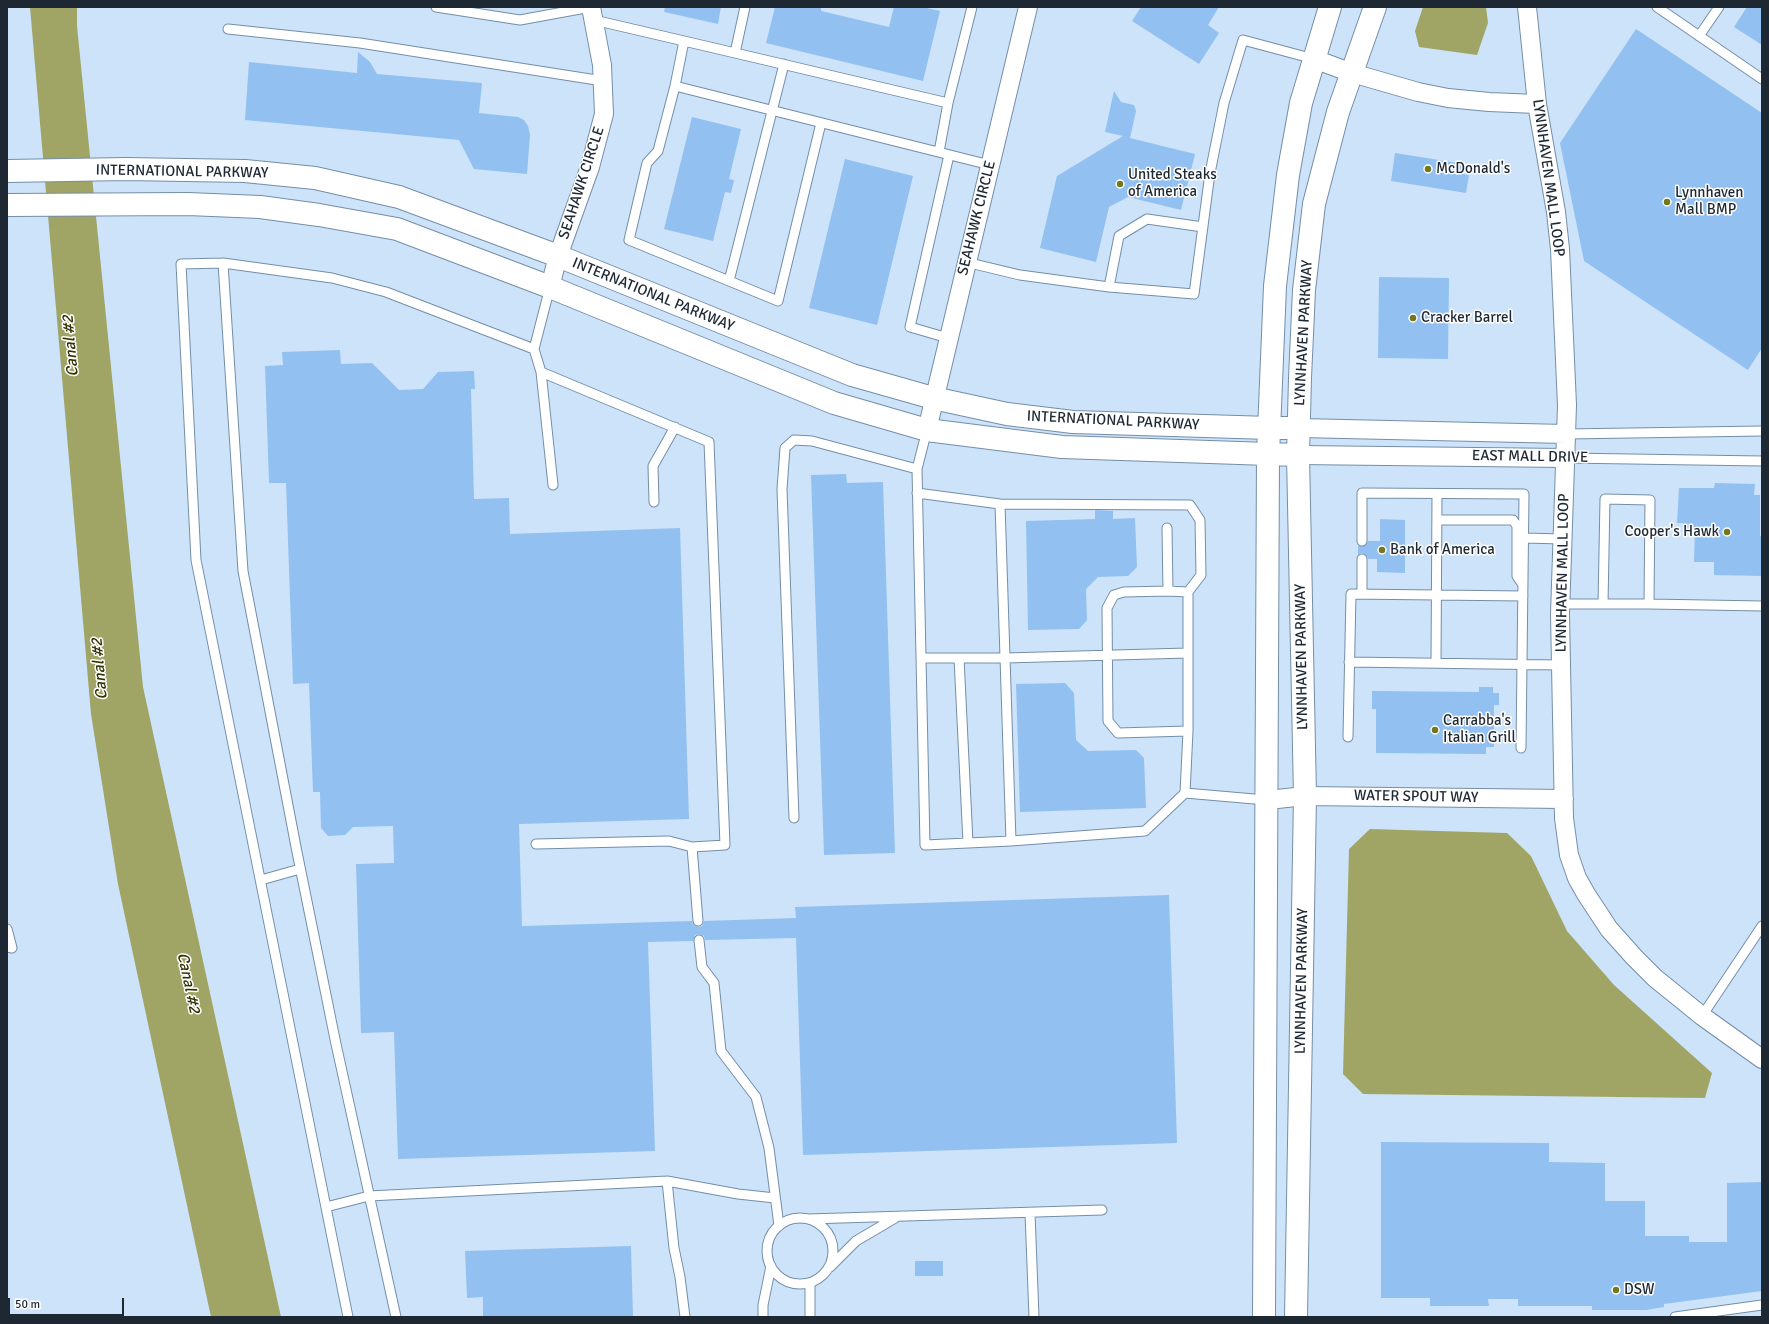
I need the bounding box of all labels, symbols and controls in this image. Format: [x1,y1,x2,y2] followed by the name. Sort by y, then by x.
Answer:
[1528,98,1568,258] street label: LYNNHAVEN MALL LOOP
[555,124,609,242] street label: SEAHAWK CIRCLE
[954,159,1000,277] street label: SEAHAWK CIRCLE
[1436,160,1510,178] place label: McDonald's
[95,161,269,183] street label: INTERNATIONAL PARKWAY
[1423,164,1433,174] marker: McDonald's
[1128,166,1217,201] place label: United Steaks of America
[1115,179,1125,189] marker: United Steaks of America
[1675,184,1743,219] place label: Lynnhaven Mall BMP
[1662,197,1672,207] marker: Lynnhaven Mall BMP
[569,254,737,336] street label: INTERNATIONAL PARKWAY
[1291,259,1317,407] street label: LYNNHAVEN PARKWAY
[1421,309,1513,327] place label: Cracker Barrel
[1408,313,1418,323] marker: Cracker Barrel
[59,314,83,378] water label: Canal #2
[1026,407,1200,435] street label: INTERNATIONAL PARKWAY
[1472,447,1588,467] street label: EAST MALL DRIVE
[1553,493,1573,653] street label: LYNNHAVEN MALL LOOP
[1625,523,1719,541] place label: Cooper's Hawk
[1722,527,1732,537] marker: Cooper's Hawk
[1390,541,1495,559] place label: Bank of America
[1377,545,1387,555] marker: Bank of America
[1292,584,1312,730] street label: LYNNHAVEN PARKWAY
[88,637,112,701] water label: Canal #2
[1443,712,1516,747] place label: Carrabba's Italian Grill
[1430,725,1440,735] marker: Carrabba's Italian Grill
[1354,787,1478,807] street label: WATER SPOUT WAY
[1292,908,1312,1054] street label: LYNNHAVEN PARKWAY
[172,951,204,1015] water label: Canal #2
[1624,1281,1654,1299] place label: DSW
[1611,1285,1621,1295] marker: DSW
[10,1290,126,1316] scale bar
[15,1297,40,1312] text: 50 m

